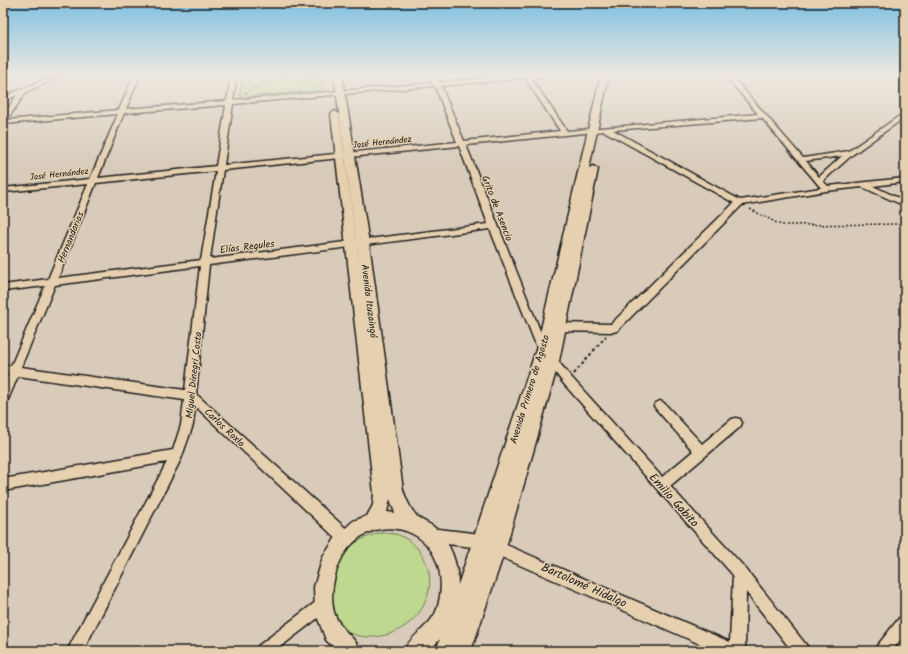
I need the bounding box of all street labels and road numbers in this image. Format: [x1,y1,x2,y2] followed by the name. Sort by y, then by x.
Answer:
[352,132,412,153] street label: José Hernández
[29,164,89,185] street label: José Hernández
[477,173,517,244] street label: Grito de Asencio
[53,209,89,265] street label: Hernandarias
[219,236,276,258] street label: Elías Regules
[357,263,382,339] street label: Avenida Ituzaingó
[181,331,207,419] street label: Miguel Dinegri Costa
[506,332,554,446] street label: Avenida Primero de Agosto
[200,405,249,451] street label: Carlos Roxlo
[644,469,703,532] street label: Emilio Gabito
[538,558,630,613] street label: Bartolomé Hidalgo

